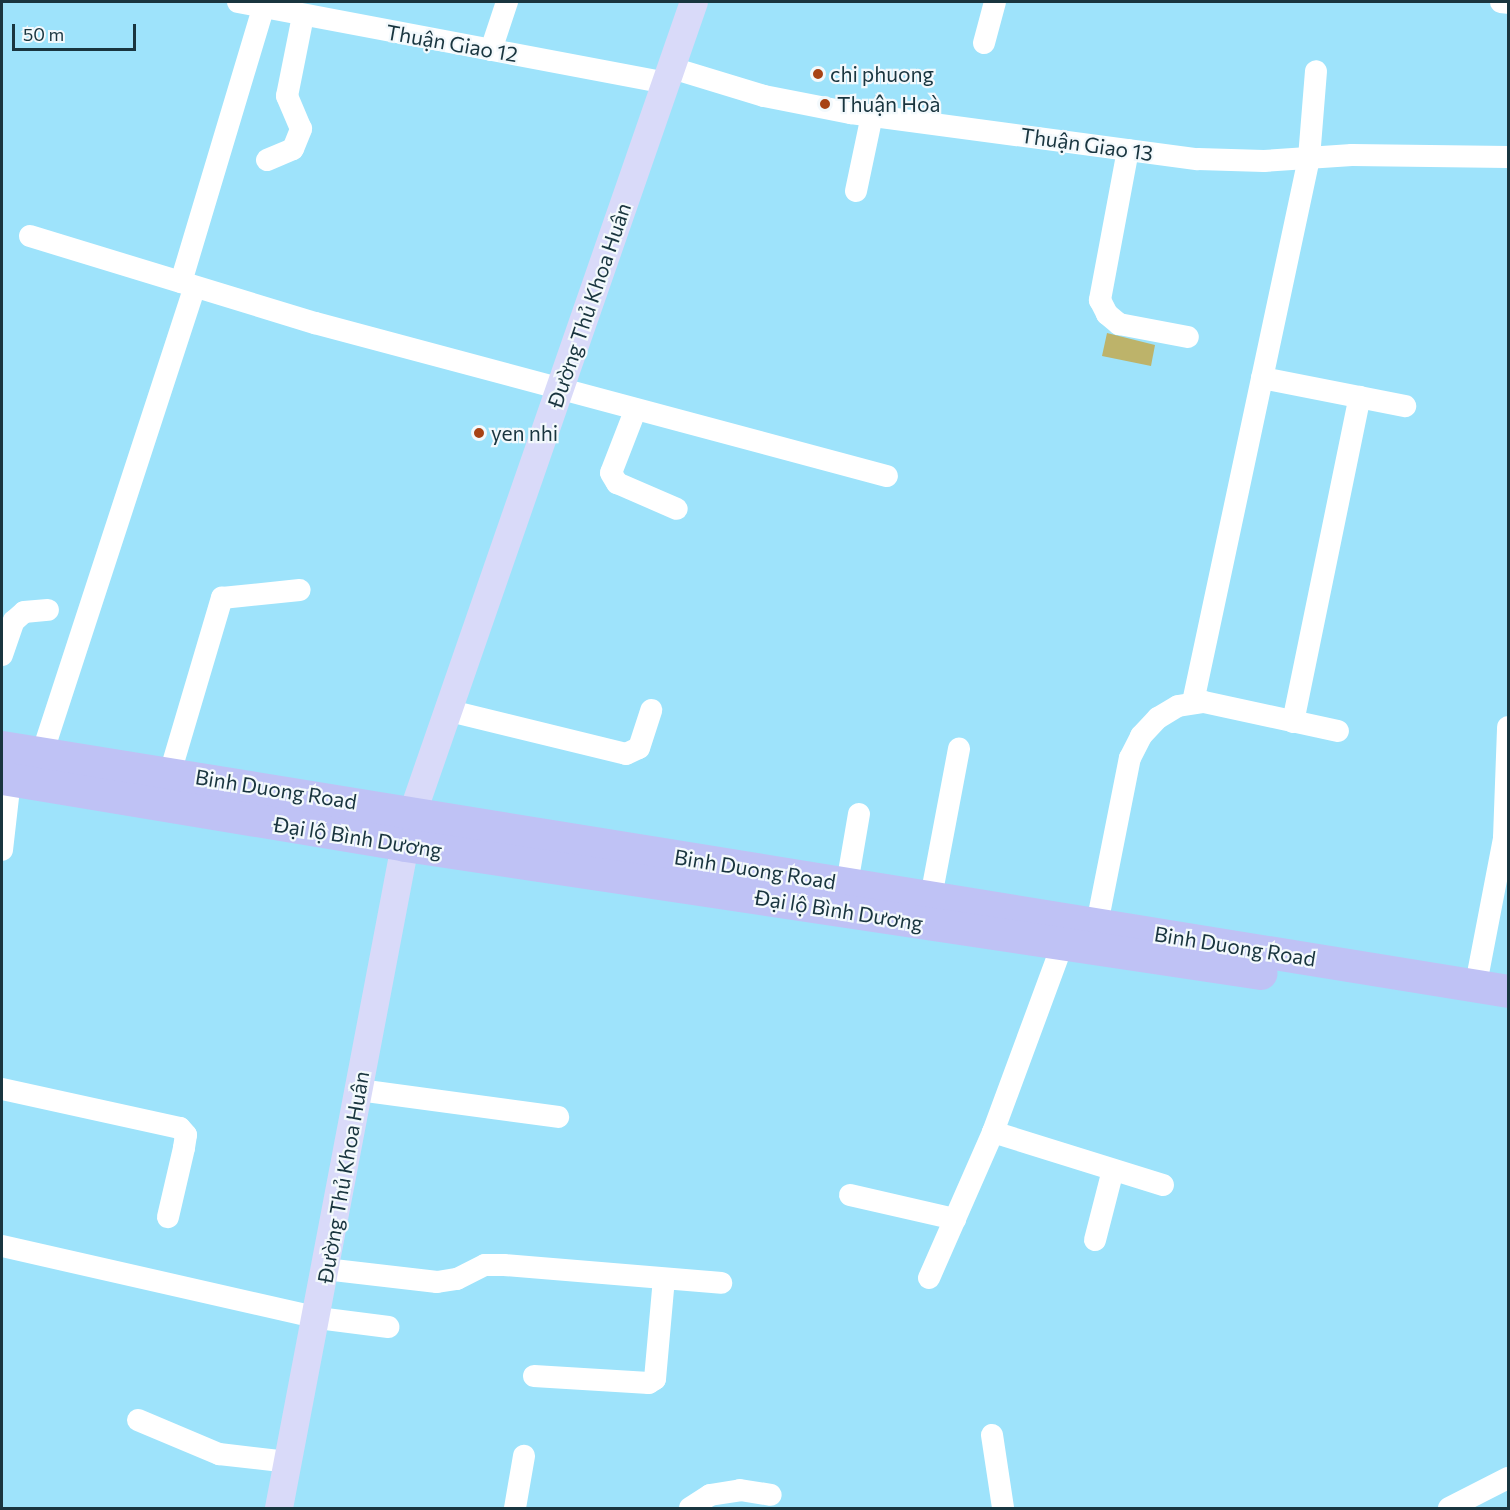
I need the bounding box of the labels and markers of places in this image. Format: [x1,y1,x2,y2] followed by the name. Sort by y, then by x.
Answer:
[830,61,934,87] place label: chi phuong
[811,67,825,81] marker: chi phuong
[837,91,940,117] place label: Thuận Hoà
[818,97,832,111] marker: Thuận Hoà
[491,420,558,446] place label: yen nhi
[472,426,486,440] marker: yen nhi

